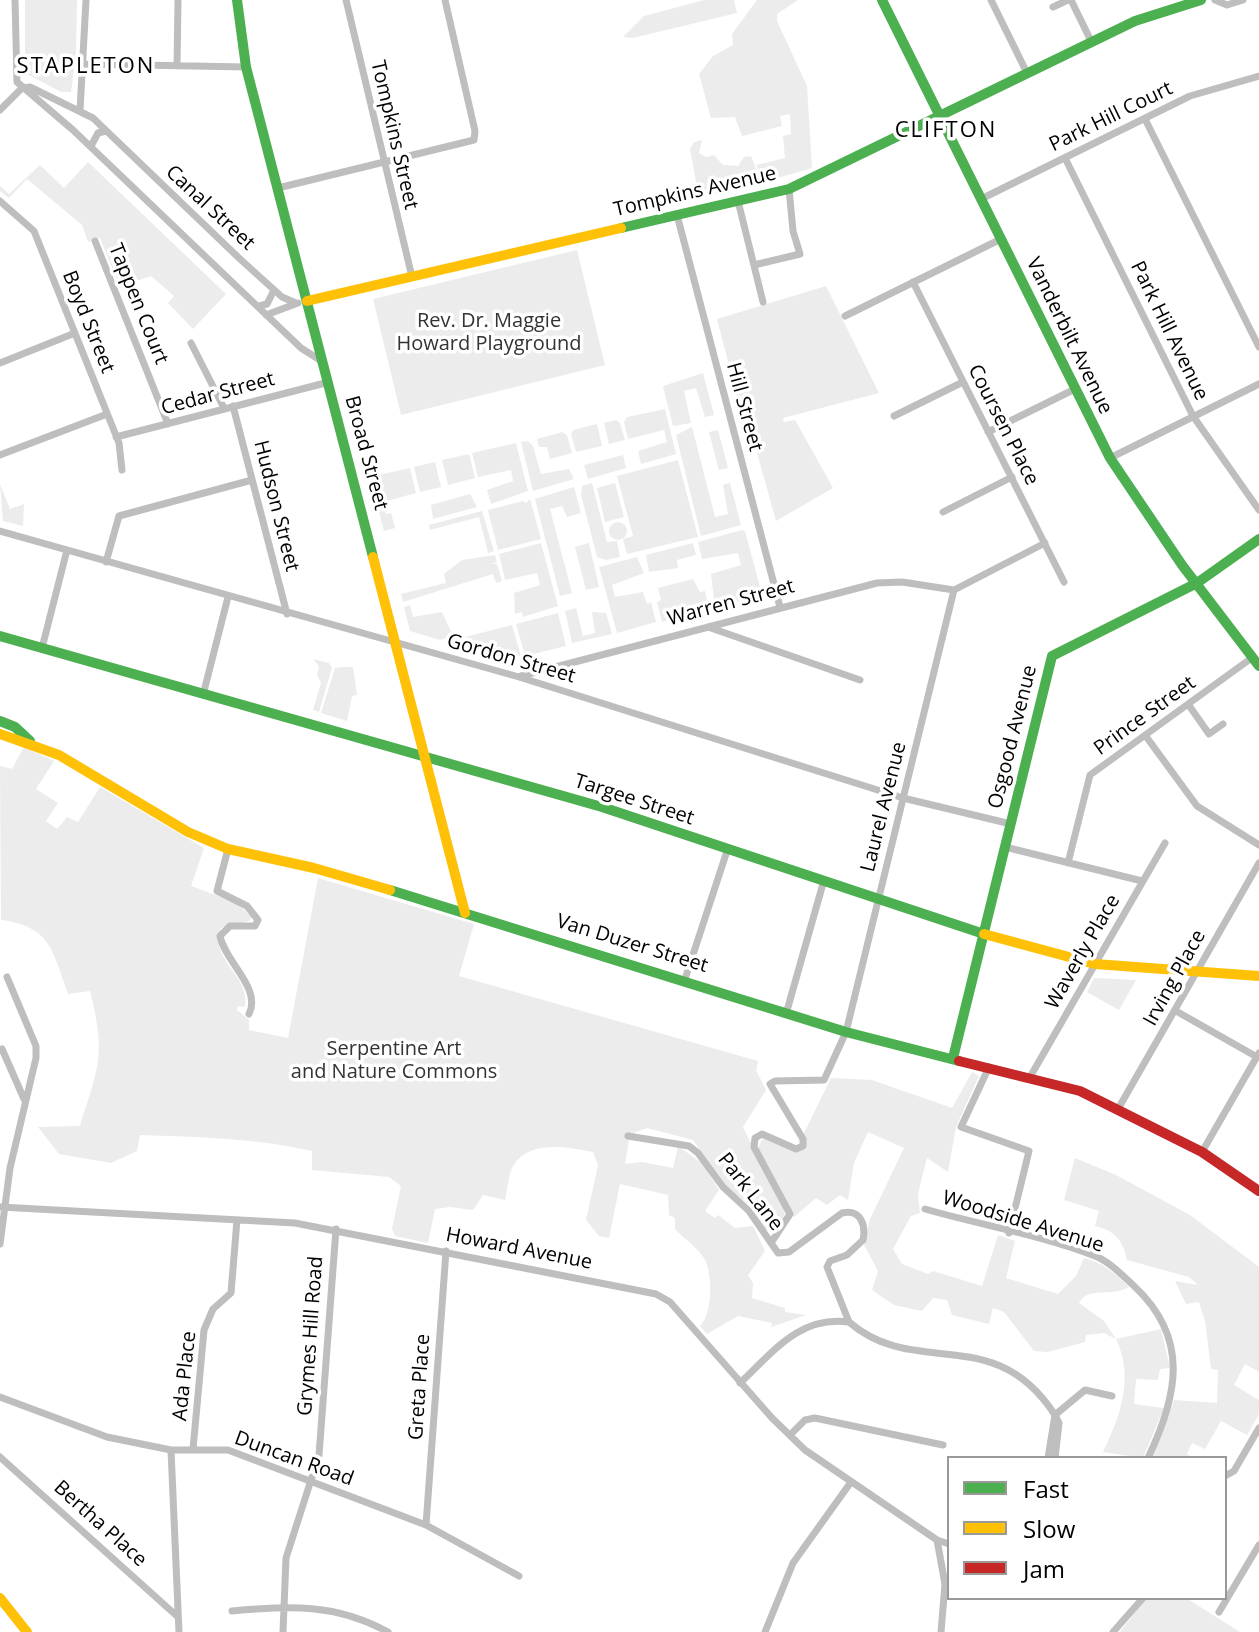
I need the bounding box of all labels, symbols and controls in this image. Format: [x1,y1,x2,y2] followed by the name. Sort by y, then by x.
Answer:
[17,54,155,80] district label: STAPLETON
[365,58,423,212] street label: Tompkins Street
[1045,77,1177,157] street label: Park Hill Court
[895,118,997,144] district label: CLIFTON
[160,161,260,255] street label: Canal Street
[611,162,779,222] street label: Tompkins Avenue
[103,240,173,368] street label: Tappen Court
[1021,254,1117,418] street label: Vanderbilt Avenue
[1125,258,1213,404] street label: Park Hill Avenue
[57,267,119,377] street label: Boyd Street
[396,309,582,356] park label: Rev. Dr. Maggie Howard Playground
[721,360,767,454] street label: Hill Street
[962,361,1044,489] street label: Coursen Place
[159,367,277,421] street label: Cedar Street
[339,393,393,513] street label: Broad Street
[248,438,304,574] street label: Hudson Street
[665,575,797,631] street label: Warren Street
[444,629,578,689] street label: Gordon Street
[984,663,1042,811] street label: Osgood Avenue
[1090,671,1200,761] street label: Prince Street
[856,740,912,874] street label: Laurel Avenue
[571,769,697,831] street label: Targee Street
[1041,890,1125,1014] street label: Waverly Place
[553,910,711,978] street label: Van Duzer Street
[1139,926,1211,1030] street label: Irving Place
[291,1037,497,1084] park label: Serpentine Art and Nature Commons
[712,1148,788,1236] street label: Park Lane
[939,1186,1107,1258] street label: Woodside Avenue
[444,1223,594,1275] street label: Howard Avenue
[293,1255,329,1417] street label: Grymes Hill Road
[168,1330,202,1422] street label: Ada Place
[404,1333,436,1441] street label: Greta Place
[231,1426,357,1492] street label: Duncan Road
[947,1456,1227,1600] legend
[1023,1472,1069,1505] text: Fast
[48,1476,152,1572] street label: Bertha Place
[1023,1512,1075,1545] text: Slow
[1023,1552,1065,1585] text: Jam

